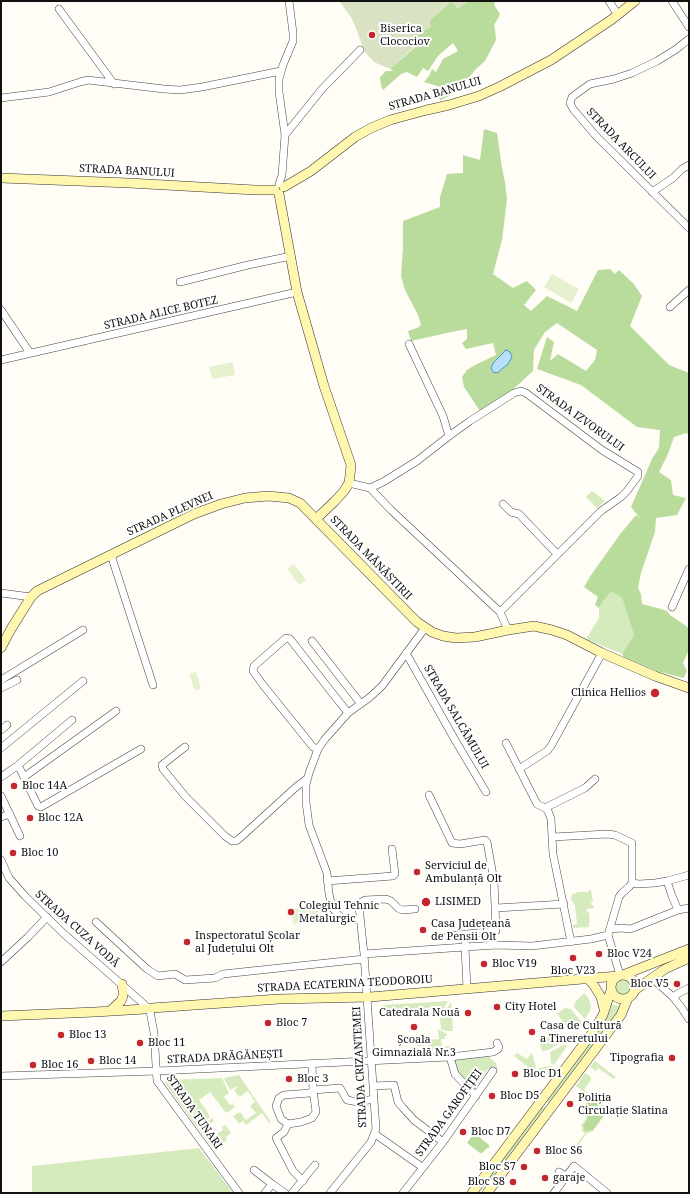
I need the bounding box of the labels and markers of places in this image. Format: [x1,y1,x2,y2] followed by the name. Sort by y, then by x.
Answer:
[380,22,430,48] place label: Biserica Clocociov
[367,30,377,40] marker: Biserica Clocociov
[571,686,646,700] place label: Clinica Hellios
[649,687,661,699] marker: Clinica Hellios
[22,779,67,793] place label: Bloc 14A
[9,781,19,791] marker: Bloc 14A
[38,811,83,825] place label: Bloc 12A
[25,813,35,823] marker: Bloc 12A
[21,846,59,860] place label: Bloc 10
[8,848,18,858] marker: Bloc 10
[425,859,502,885] place label: Serviciul de Ambulanță Olt
[412,867,422,877] marker: Serviciul de Ambulanță Olt
[435,895,481,909] place label: LISIMED
[420,896,432,908] marker: LISIMED
[299,899,379,925] place label: Colegiul Tehnic Metalurgic
[286,907,296,917] marker: Colegiul Tehnic Metalurgic
[431,917,511,943] place label: Casa Județeană de Pensii Olt
[418,925,428,935] marker: Casa Județeană de Pensii Olt
[195,929,300,955] place label: Inspectoratul Școlar al Județului Olt
[182,937,192,947] marker: Inspectoratul Școlar al Județului Olt
[607,947,652,961] place label: Bloc V24
[594,949,604,959] marker: Bloc V24
[568,953,578,963] marker: Bloc V23
[492,957,537,971] place label: Bloc V19
[479,959,489,969] marker: Bloc V19
[551,964,595,978] place label: Bloc V23
[630,977,669,991] place label: Bloc V5
[672,979,682,989] marker: Bloc V5
[505,1000,556,1014] place label: City Hotel
[492,1002,502,1012] marker: City Hotel
[379,1006,460,1020] place label: Catedrala Nouă
[463,1008,473,1018] marker: Catedrala Nouă
[276,1016,307,1030] place label: Bloc 7
[263,1018,273,1028] marker: Bloc 7
[540,1019,622,1045] place label: Casa de Cultură a Tineretului
[409,1022,419,1032] marker: Școala Gimnazială Nr.3
[527,1027,537,1037] marker: Casa de Cultură a Tineretului
[69,1028,107,1042] place label: Bloc 13
[56,1030,66,1040] marker: Bloc 13
[372,1033,456,1059] place label: Școala Gimnazială Nr.3
[148,1036,186,1050] place label: Bloc 11
[135,1038,145,1048] marker: Bloc 11
[610,1051,664,1065] place label: Tipografia
[667,1053,677,1063] marker: Tipografia
[99,1054,137,1068] place label: Bloc 14
[86,1056,96,1066] marker: Bloc 14
[41,1058,79,1072] place label: Bloc 16
[28,1060,38,1070] marker: Bloc 16
[523,1067,562,1081] place label: Bloc D1
[510,1069,520,1079] marker: Bloc D1
[297,1072,328,1086] place label: Bloc 3
[284,1074,294,1084] marker: Bloc 3
[500,1089,539,1103] place label: Bloc D5
[487,1091,497,1101] marker: Bloc D5
[578,1091,668,1117] place label: Poliția Circulație Slatina
[565,1099,575,1109] marker: Poliția Circulație Slatina
[471,1125,510,1139] place label: Bloc D7
[458,1127,468,1137] marker: Bloc D7
[545,1144,582,1158] place label: Bloc S6
[532,1146,542,1156] marker: Bloc S6
[479,1160,516,1174] place label: Bloc S7
[519,1162,529,1172] marker: Bloc S7
[553,1171,585,1185] place label: garaje
[540,1173,550,1183] marker: garaje
[468,1175,505,1189] place label: Bloc S8
[508,1177,518,1187] marker: Bloc S8

